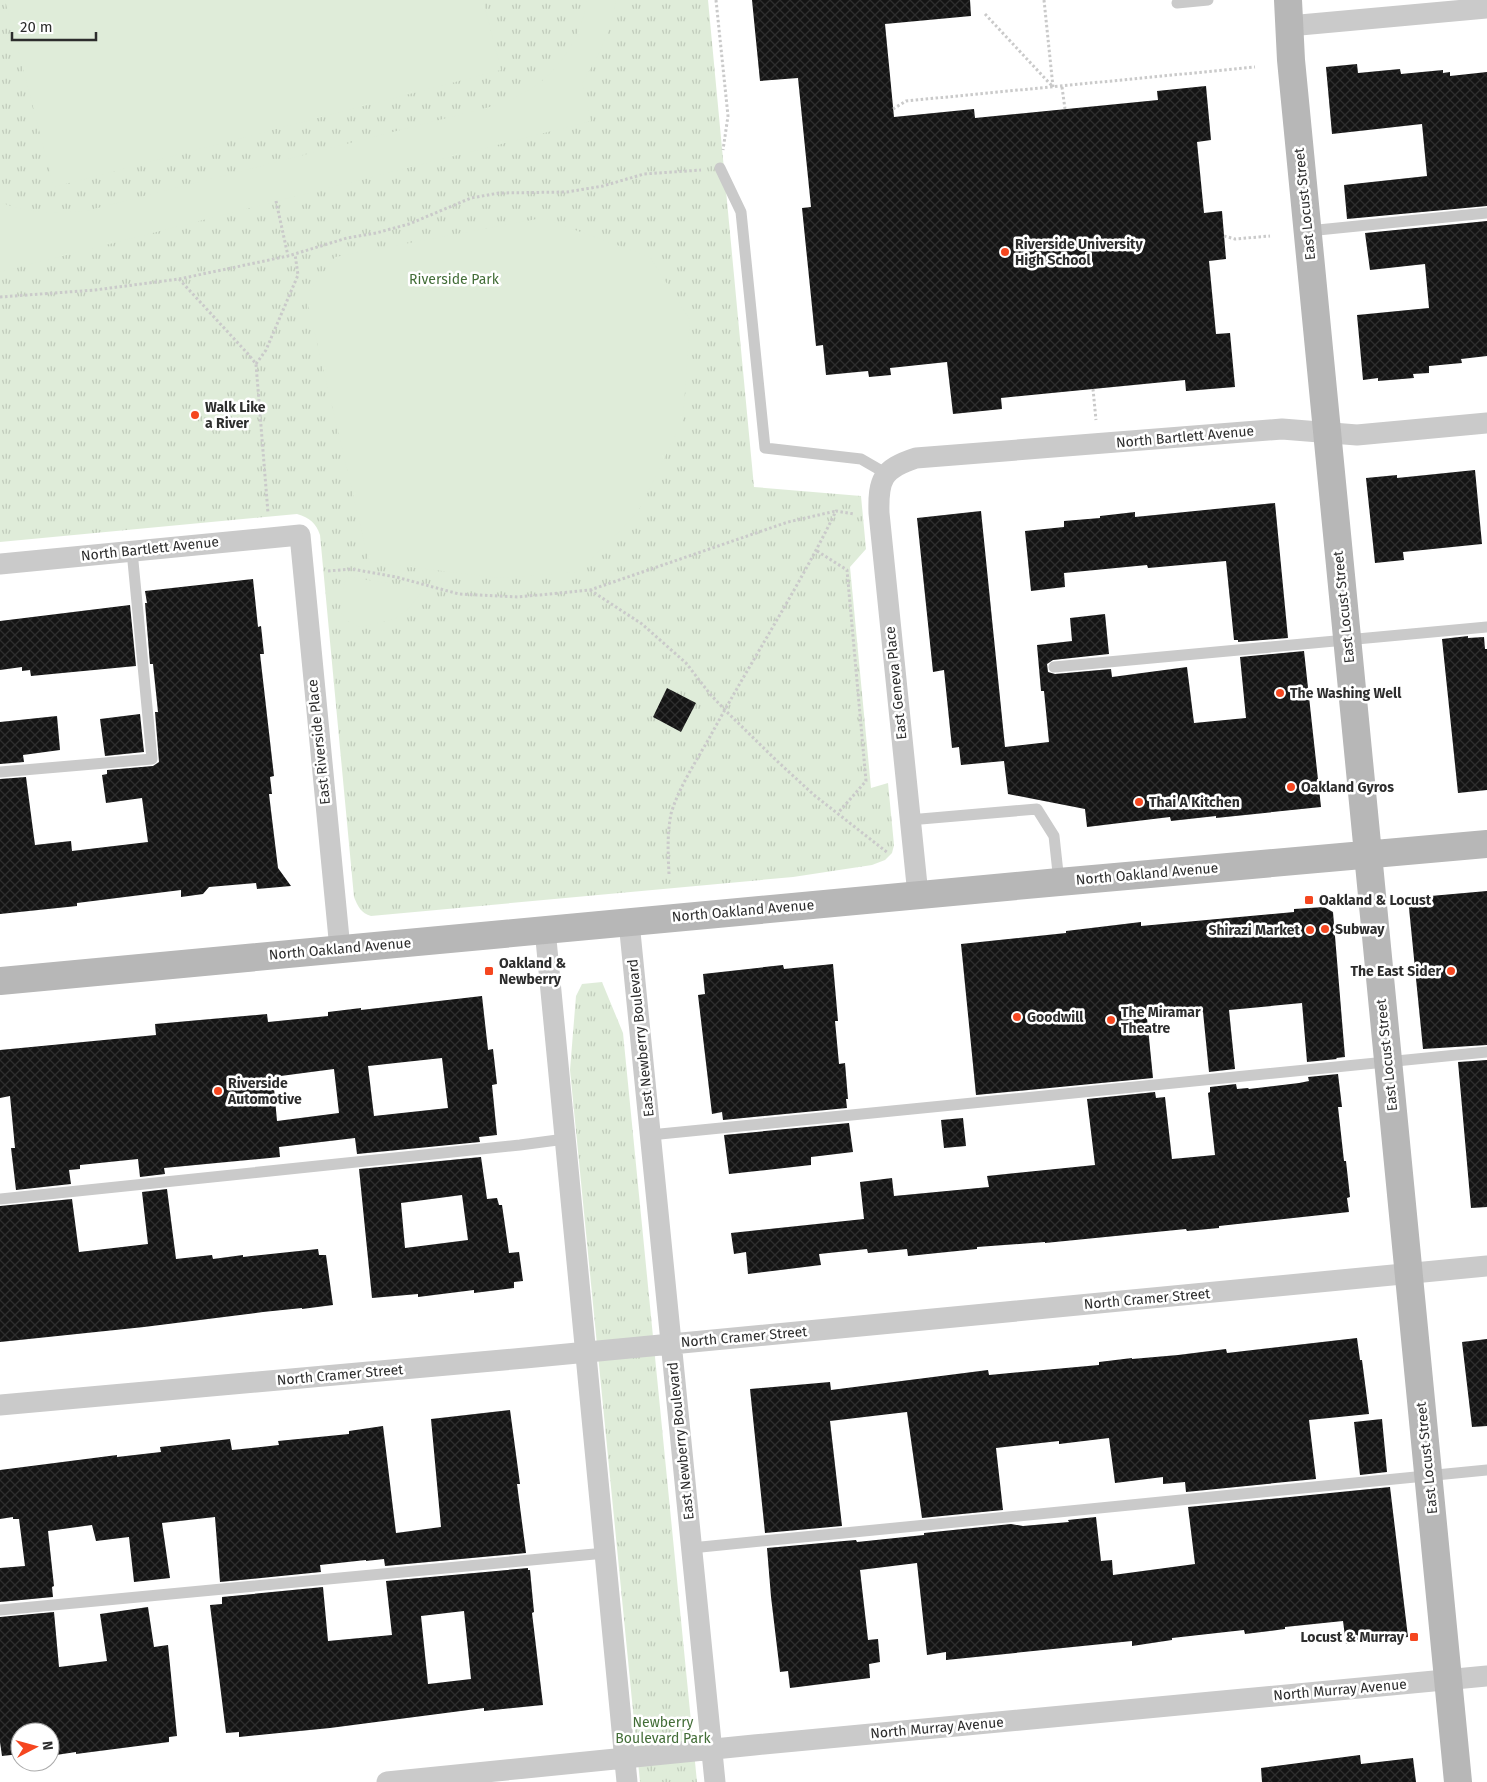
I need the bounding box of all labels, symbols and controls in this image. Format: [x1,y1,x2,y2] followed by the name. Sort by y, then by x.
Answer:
[12,10,96,42] scale bar
[20,18,53,36] text: 20 m
[1291,146,1319,261] street label: East Locust Street
[1015,236,1143,269] place label: Riverside University High School
[999,246,1011,258] marker: Riverside University High School
[409,271,500,288] park label: Riverside Park
[205,399,266,432] place label: Walk Like a River
[189,409,201,421] marker: Walk Like a River
[1115,422,1255,452] street label: North Bartlett Avenue
[80,533,220,565] street label: North Bartlett Avenue
[1330,549,1358,664] street label: East Locust Street
[882,625,910,741] street label: East Geneva Place
[304,678,334,806] street label: East Riverside Place
[1290,685,1402,702] place label: The Washing Well
[1274,687,1286,699] marker: The Washing Well
[1301,779,1394,796] place label: Oakland Gyros
[1285,781,1297,793] marker: Oakland Gyros
[1149,794,1240,811] place label: Thai A Kitchen
[1133,796,1145,808] marker: Thai A Kitchen
[1075,859,1219,889] street label: North Oakland Avenue
[1319,892,1432,909] place label: Oakland & Locust
[1303,894,1315,906] marker: Oakland & Locust
[671,896,815,926] street label: North Oakland Avenue
[1335,921,1385,938] place label: Subway
[1209,922,1301,939] place label: Shirazi Market
[1319,923,1331,935] marker: Subway
[1304,924,1316,936] marker: Shirazi Market
[268,934,412,964] street label: North Oakland Avenue
[499,955,566,988] place label: Oakland & Newberry
[624,958,658,1118] street label: East Newberry Boulevard
[1350,963,1441,980] place label: The East Sider
[483,965,495,977] marker: Oakland & Newberry
[1445,965,1457,977] marker: The East Sider
[1373,997,1401,1112] street label: East Locust Street
[1121,1004,1201,1037] place label: The Miramar Theatre
[1027,1009,1084,1026] place label: Goodwill
[1011,1011,1023,1023] marker: Goodwill
[1105,1014,1117,1026] marker: The Miramar Theatre
[227,1075,302,1108] place label: Riverside Automotive
[212,1085,224,1097] marker: Riverside Automotive
[1083,1285,1212,1313] street label: North Cramer Street
[680,1323,809,1351] street label: North Cramer Street
[276,1361,405,1389] street label: North Cramer Street
[664,1361,698,1521] street label: East Newberry Boulevard
[1413,1400,1441,1515] street label: East Locust Street
[1301,1629,1405,1646] place label: Locust & Murray
[1408,1631,1420,1643] marker: Locust & Murray
[1273,1676,1407,1704] street label: North Murray Avenue
[615,1714,711,1747] park label: Newberry Boulevard Park
[870,1714,1004,1742] street label: North Murray Avenue
[10,1722,60,1772] north arrow
[38,1740,56,1751] text: N

